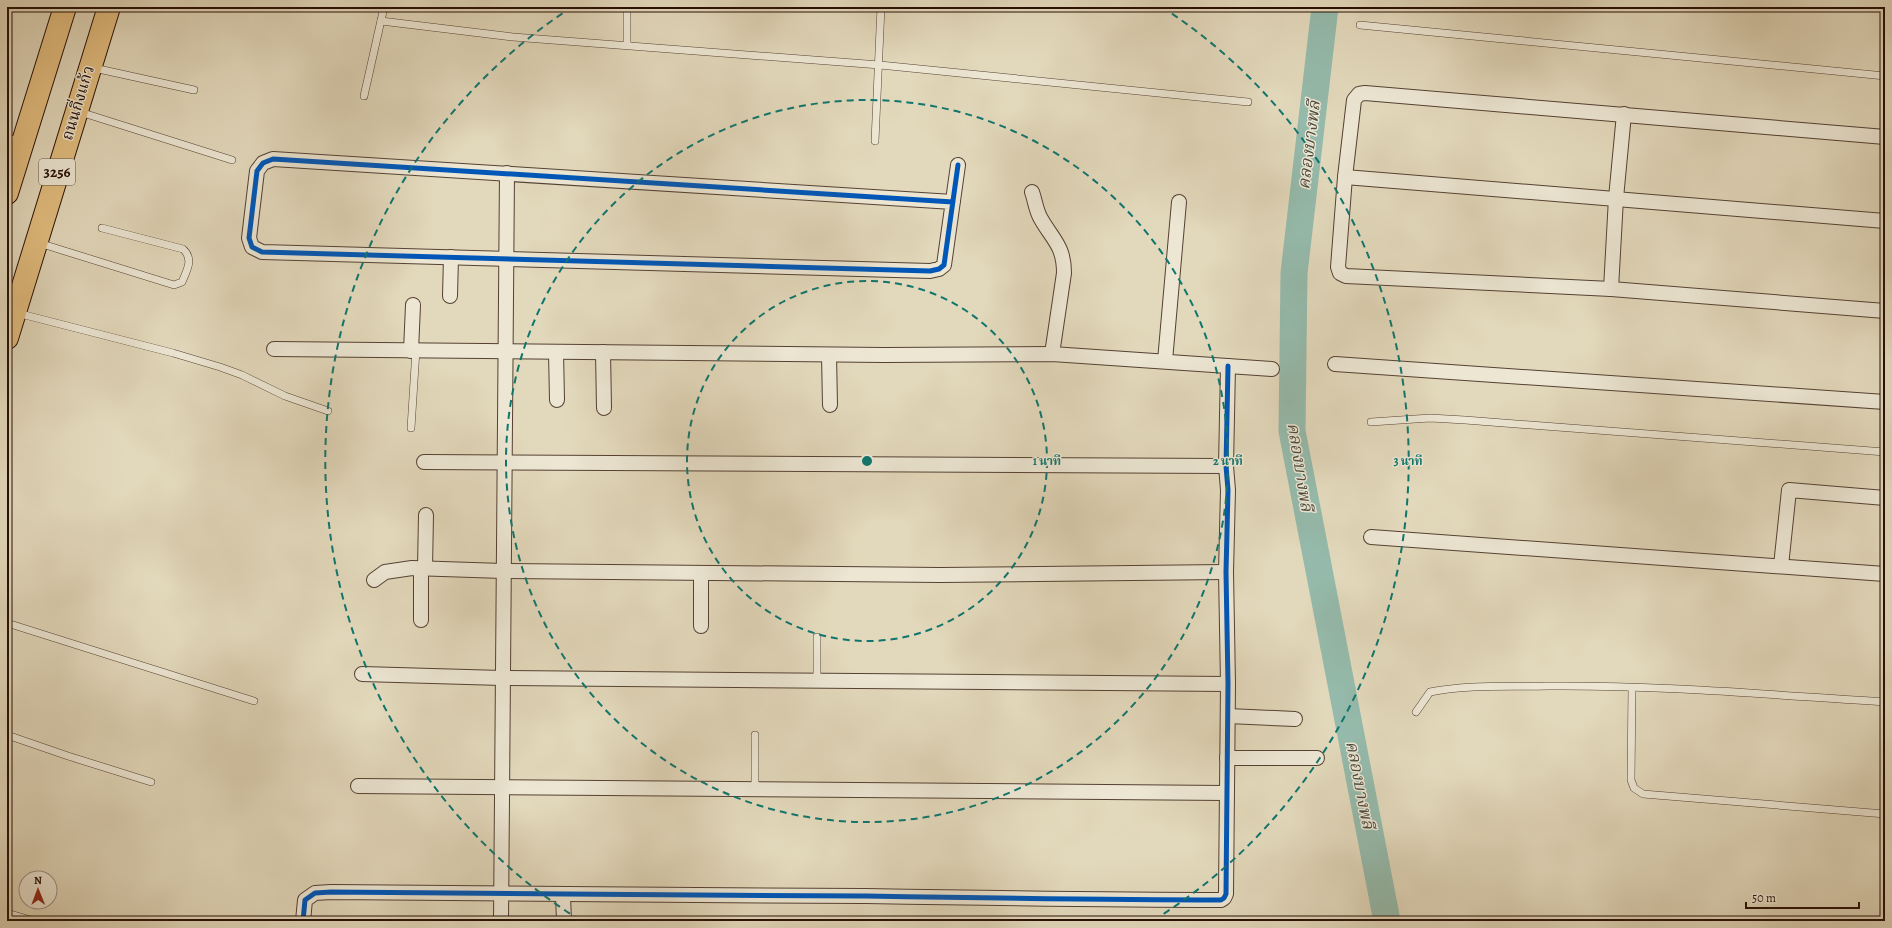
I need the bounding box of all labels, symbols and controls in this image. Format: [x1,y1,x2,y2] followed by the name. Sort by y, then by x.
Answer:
[56,63,100,143] street label: ถนนกิ่งแก้ว
[1292,98,1326,191] water label: คลองบางพลี
[39,159,75,185] road number: 3256
[1282,421,1319,515] water label: คลองบางพลี
[1033,453,1061,469] text: 1 นาที
[1213,453,1243,469] text: 2 นาที
[1393,453,1423,469] text: 3 นาที
[860,454,874,468] centre of rings
[1340,739,1380,833] water label: คลองบางพลี
[18,870,58,910] north arrow
[34,873,42,888] text: N
[1746,884,1859,910] scale bar
[1752,890,1776,906] text: 50 m

